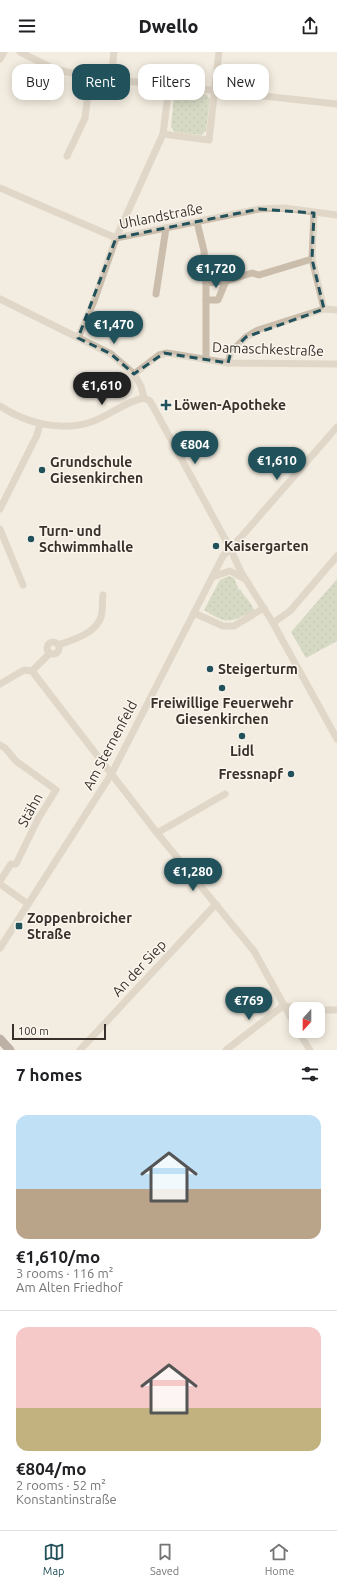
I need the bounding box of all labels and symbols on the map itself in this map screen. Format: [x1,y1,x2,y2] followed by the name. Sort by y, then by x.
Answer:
[118,200,204,232] street label: Uhlandstraße
[183,255,249,289] pin: €1,720
[81,311,147,345] pin: €1,470
[212,339,324,359] street label: Damaschkestraße
[69,372,135,406] pin: €1,610
[174,397,286,413] place label: Löwen-Apotheke
[161,400,171,410] marker: Löwen-Apotheke
[171,431,219,465] pin: €804
[244,447,310,481] pin: €1,610
[50,454,143,486] place label: Grundschule Giesenkirchen
[37,465,47,475] marker: Grundschule Giesenkirchen
[39,523,133,555] place label: Turn- und Schwimmhalle
[26,534,36,544] marker: Turn- und Schwimmhalle
[224,538,309,554] place label: Kaisergarten
[211,541,221,551] marker: Kaisergarten
[218,661,298,677] place label: Steigerturm
[205,664,215,674] marker: Steigerturm
[217,683,227,693] marker: Freiwillige Feuerwehr Giesenkirchen
[151,695,294,727] place label: Freiwillige Feuerwehr Giesenkirchen
[80,698,140,792] street label: Am Sternenfeld
[237,731,247,741] marker: Lidl
[230,743,254,759] place label: Lidl
[219,766,283,782] place label: Fressnapf
[286,769,296,779] marker: Fressnapf
[14,790,46,830] street label: Stähn
[160,858,226,892] pin: €1,280
[27,910,132,942] place label: Zoppenbroicher Straße
[14,921,24,931] marker: Zoppenbroicher Straße
[109,936,169,1000] street label: An der Siep
[225,987,273,1021] pin: €769
[289,1002,325,1038] north arrow
[12,1022,106,1041] scale bar

